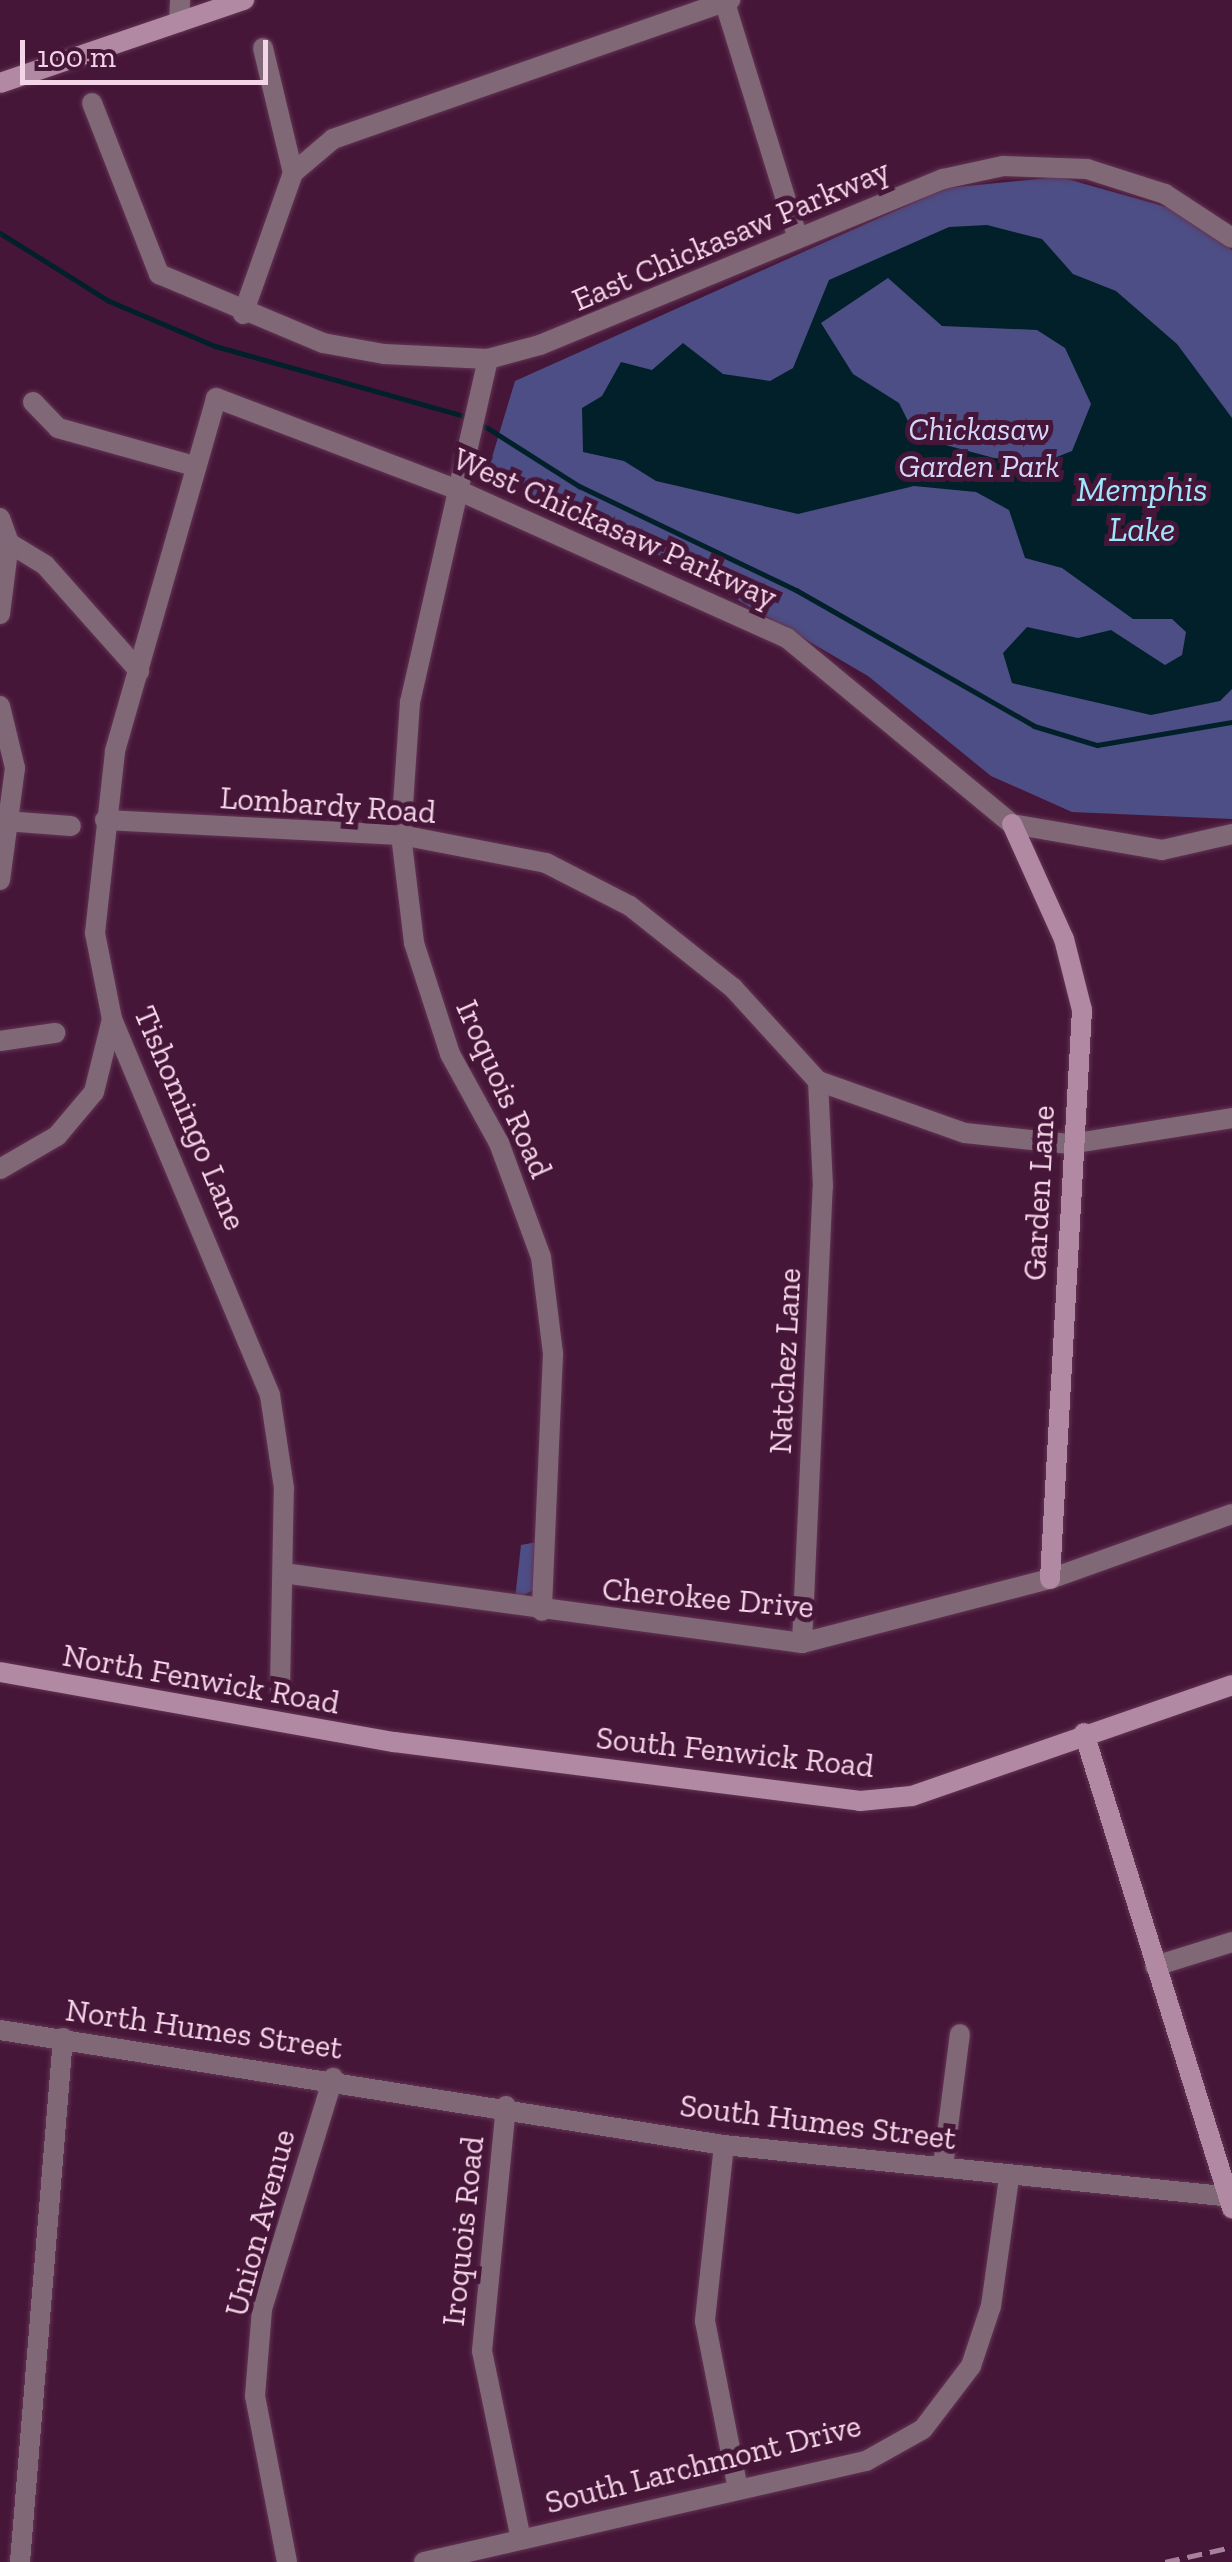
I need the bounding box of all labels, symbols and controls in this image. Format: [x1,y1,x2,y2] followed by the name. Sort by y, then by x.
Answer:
[25,20,272,82] scale bar
[37,39,116,75] text: 100 m
[566,151,896,319] street label: East Chickasaw Parkway
[898,411,1060,486] park label: Chickasaw Garden Park
[447,439,783,617] street label: West Chickasaw Parkway
[1076,468,1208,550] water label: Memphis Lake
[218,778,438,832] street label: Lombardy Road
[448,994,560,1184] street label: Iroquois Road
[126,1000,254,1236] street label: Tishomingo Lane
[1015,1104,1063,1282] street label: Garden Lane
[761,1267,809,1455] street label: Natchez Lane
[601,1570,815,1626] street label: Cherokee Drive
[59,1636,343,1722] street label: North Fenwick Road
[594,1718,876,1786] street label: South Fenwick Road
[63,1991,345,2067] street label: North Humes Street
[678,2086,958,2158] street label: South Humes Street
[216,2125,304,2321] street label: Union Avenue
[434,2134,492,2328] street label: Iroquois Road
[541,2406,865,2522] street label: South Larchmont Drive

